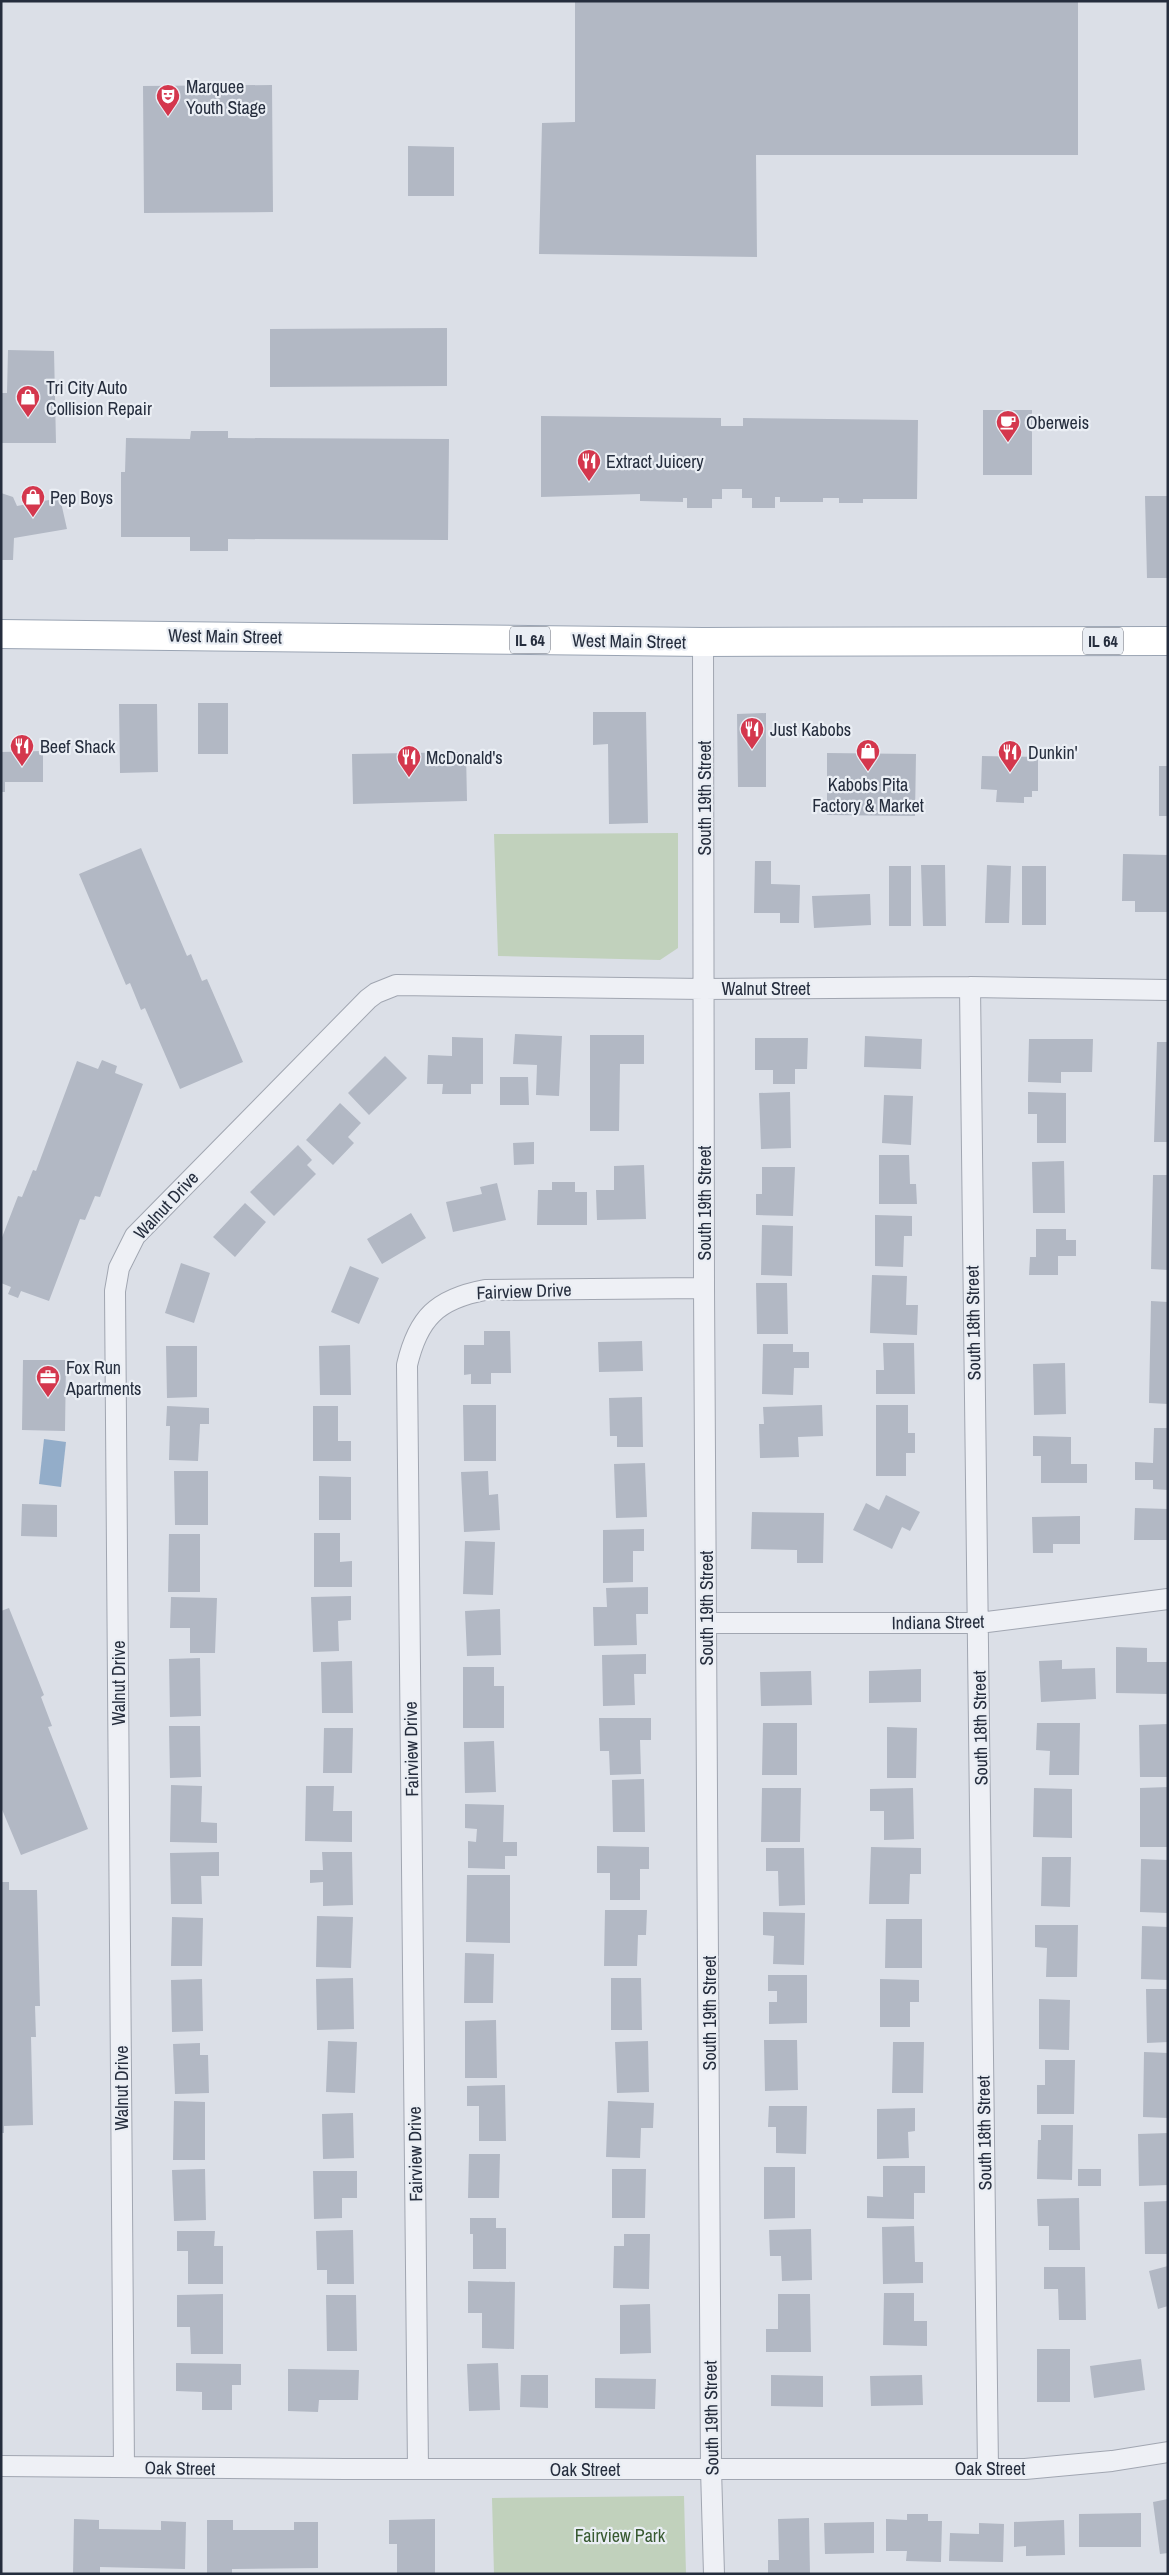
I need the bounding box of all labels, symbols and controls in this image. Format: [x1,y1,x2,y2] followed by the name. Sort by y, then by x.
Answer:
[186,74,266,120] place label: Marquee Youth Stage
[155,83,181,117] theatre icon: Marquee Youth Stage
[46,375,152,421] place label: Tri City Auto Collision Repair
[15,384,41,418] shop icon: Tri City Auto Collision Repair
[995,409,1021,443] cafe icon: Oberweis
[1026,410,1089,435] place label: Oberweis
[576,448,602,482] restaurant icon: Extract Juicery
[606,449,704,474] place label: Extract Juicery
[20,484,46,518] shop icon: Pep Boys
[50,485,113,510] place label: Pep Boys
[168,623,282,649] street label: West Main Street
[510,626,550,654] road number: IL 64
[1083,627,1123,654] road number: IL 64
[572,628,686,654] street label: West Main Street
[739,716,765,750] restaurant icon: Just Kabobs
[770,717,851,742] place label: Just Kabobs
[9,733,35,767] restaurant icon: Beef Shack
[40,734,116,759] place label: Beef Shack
[855,738,881,772] shop icon: Kabobs Pita Factory & Market
[997,739,1023,773] restaurant icon: Dunkin'
[1028,740,1078,765] place label: Dunkin'
[692,741,717,855] street label: South 19th Street
[396,744,422,778] restaurant icon: McDonald's
[426,745,503,770] place label: McDonald's
[812,772,924,818] place label: Kabobs Pita Factory & Market
[722,976,810,1001] street label: Walnut Street
[692,1146,717,1260] street label: South 19th Street
[128,1165,204,1245] street label: Walnut Drive
[959,1265,987,1381] street label: South 18th Street
[476,1277,572,1305] street label: Fairview Drive
[65,1355,141,1401] place label: Fox Run Apartments
[35,1364,61,1398] office icon: Fox Run Apartments
[694,1551,719,1665] street label: South 19th Street
[891,1609,985,1635] street label: Indiana Street
[106,1641,131,1725] street label: Walnut Drive
[966,1670,994,1786] street label: South 18th Street
[398,1701,424,1797] street label: Fairview Drive
[697,1956,722,2070] street label: South 19th Street
[109,2046,134,2130] street label: Walnut Drive
[970,2075,998,2191] street label: South 18th Street
[402,2106,428,2202] street label: Fairview Drive
[697,2360,725,2476] street label: South 19th Street
[145,2455,215,2481] street label: Oak Street
[955,2456,1025,2481] street label: Oak Street
[550,2457,620,2482] street label: Oak Street
[575,2523,666,2548] park label: Fairview Park

